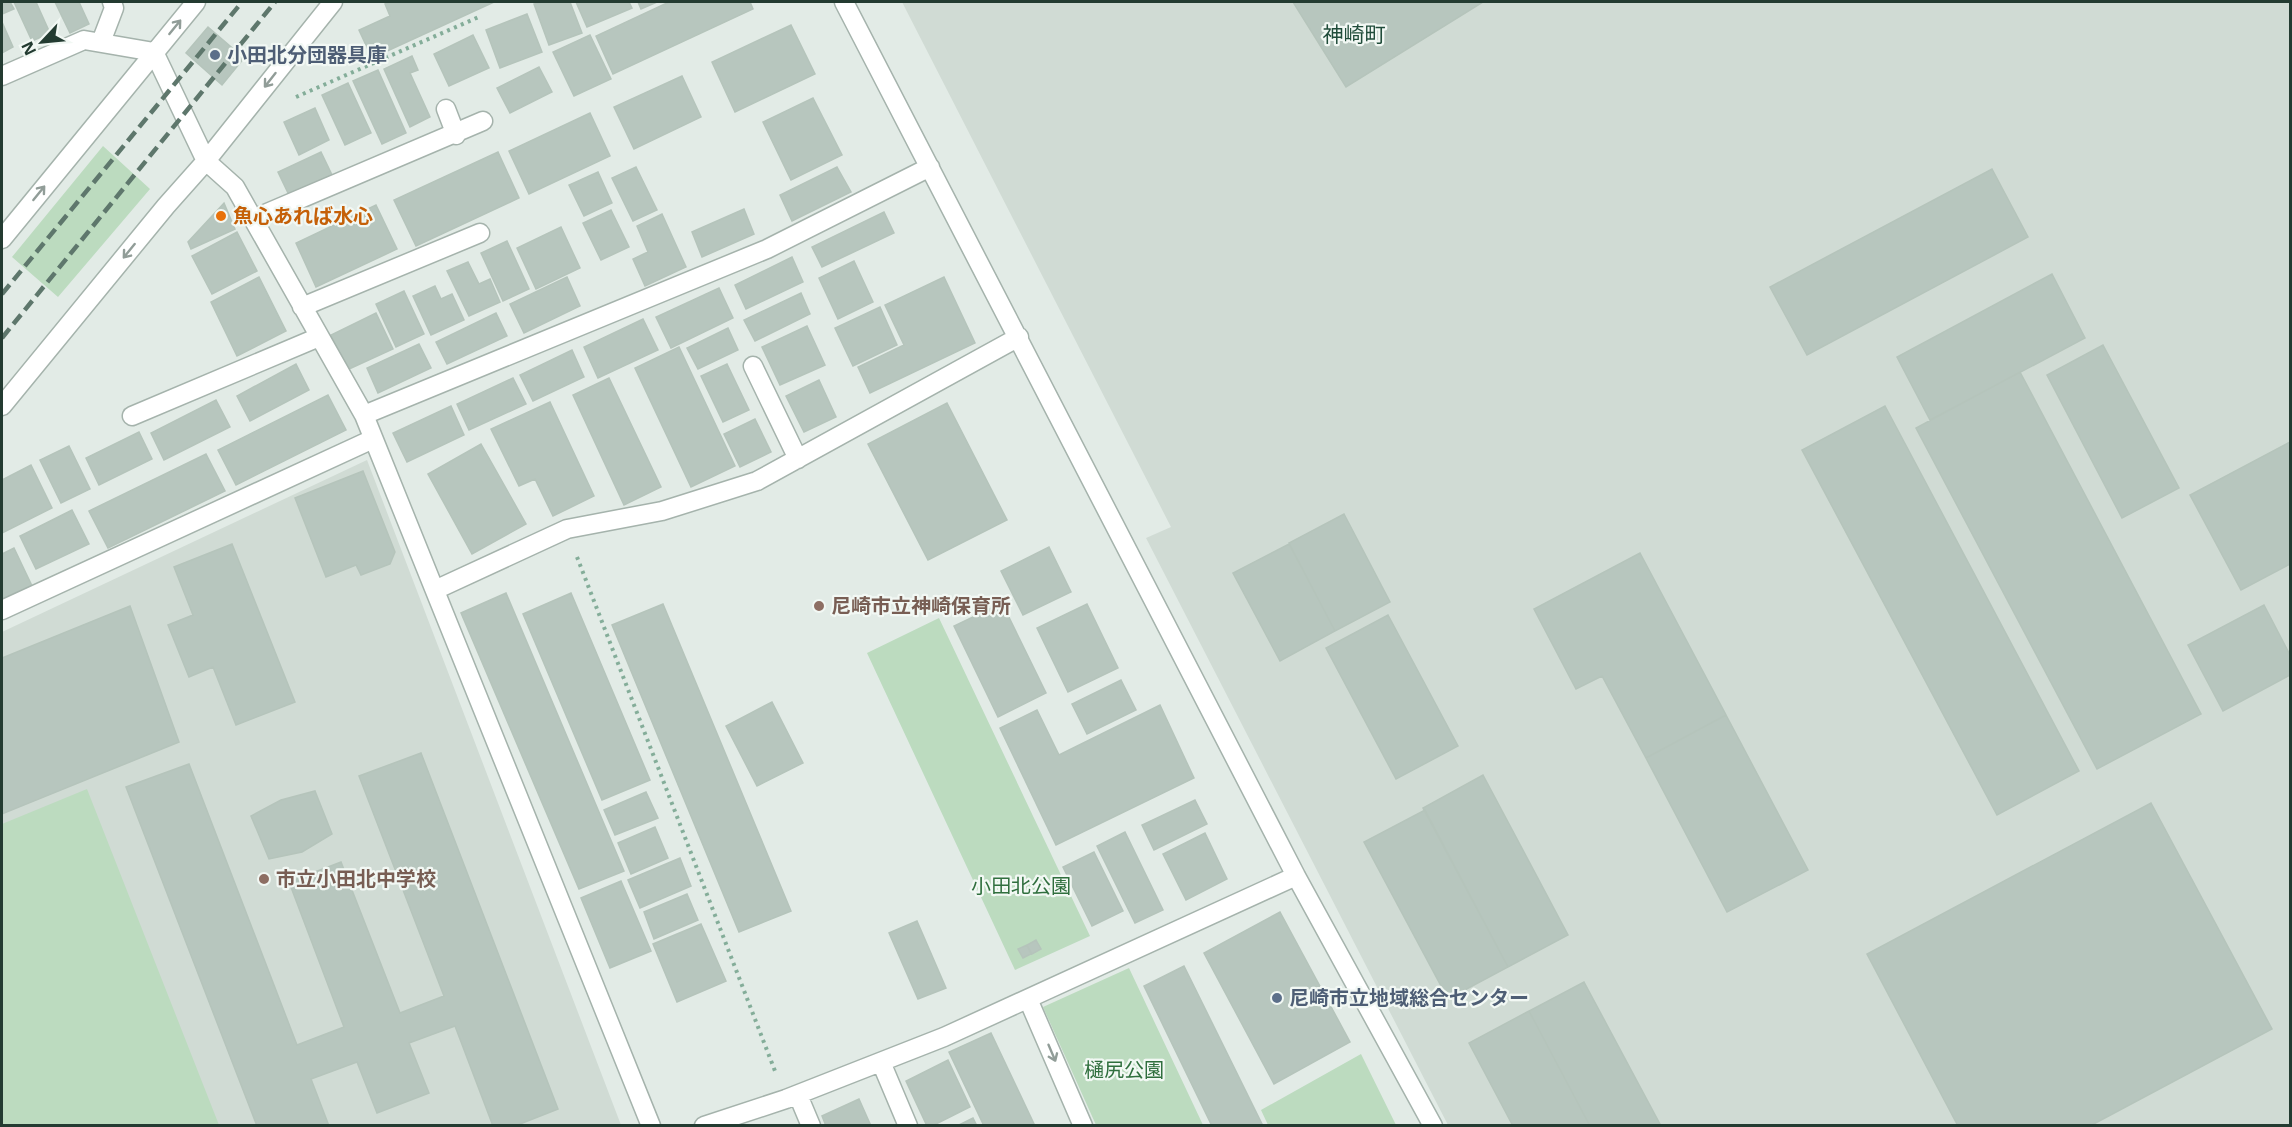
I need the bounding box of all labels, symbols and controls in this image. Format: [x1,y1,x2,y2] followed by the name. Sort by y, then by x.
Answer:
[12,12,72,72] north arrow
[168,20,182,35] one-way arrow
[1323,20,1386,48] district label: 神崎町
[16,38,41,59] text: N
[227,41,387,68] place label: 小田北分団器具庫
[208,48,222,62] marker: 小田北分団器具庫
[264,72,277,88] one-way arrow
[32,185,45,201] one-way arrow
[233,202,373,229] place label: 魚心あれば水心
[214,209,228,223] marker: 魚心あれば水心
[122,243,135,259] one-way arrow
[831,592,1011,619] place label: 尼崎市立神崎保育所
[812,599,826,613] marker: 尼崎市立神崎保育所
[276,865,436,892] place label: 市立小田北中学校
[257,872,271,886] marker: 市立小田北中学校
[971,872,1071,899] park label: 小田北公園
[1289,984,1529,1011] place label: 尼崎市立地域総合センター
[1270,991,1284,1005] marker: 尼崎市立地域総合センター
[1047,1044,1058,1062] one-way arrow
[1084,1056,1164,1083] park label: 樋尻公園

